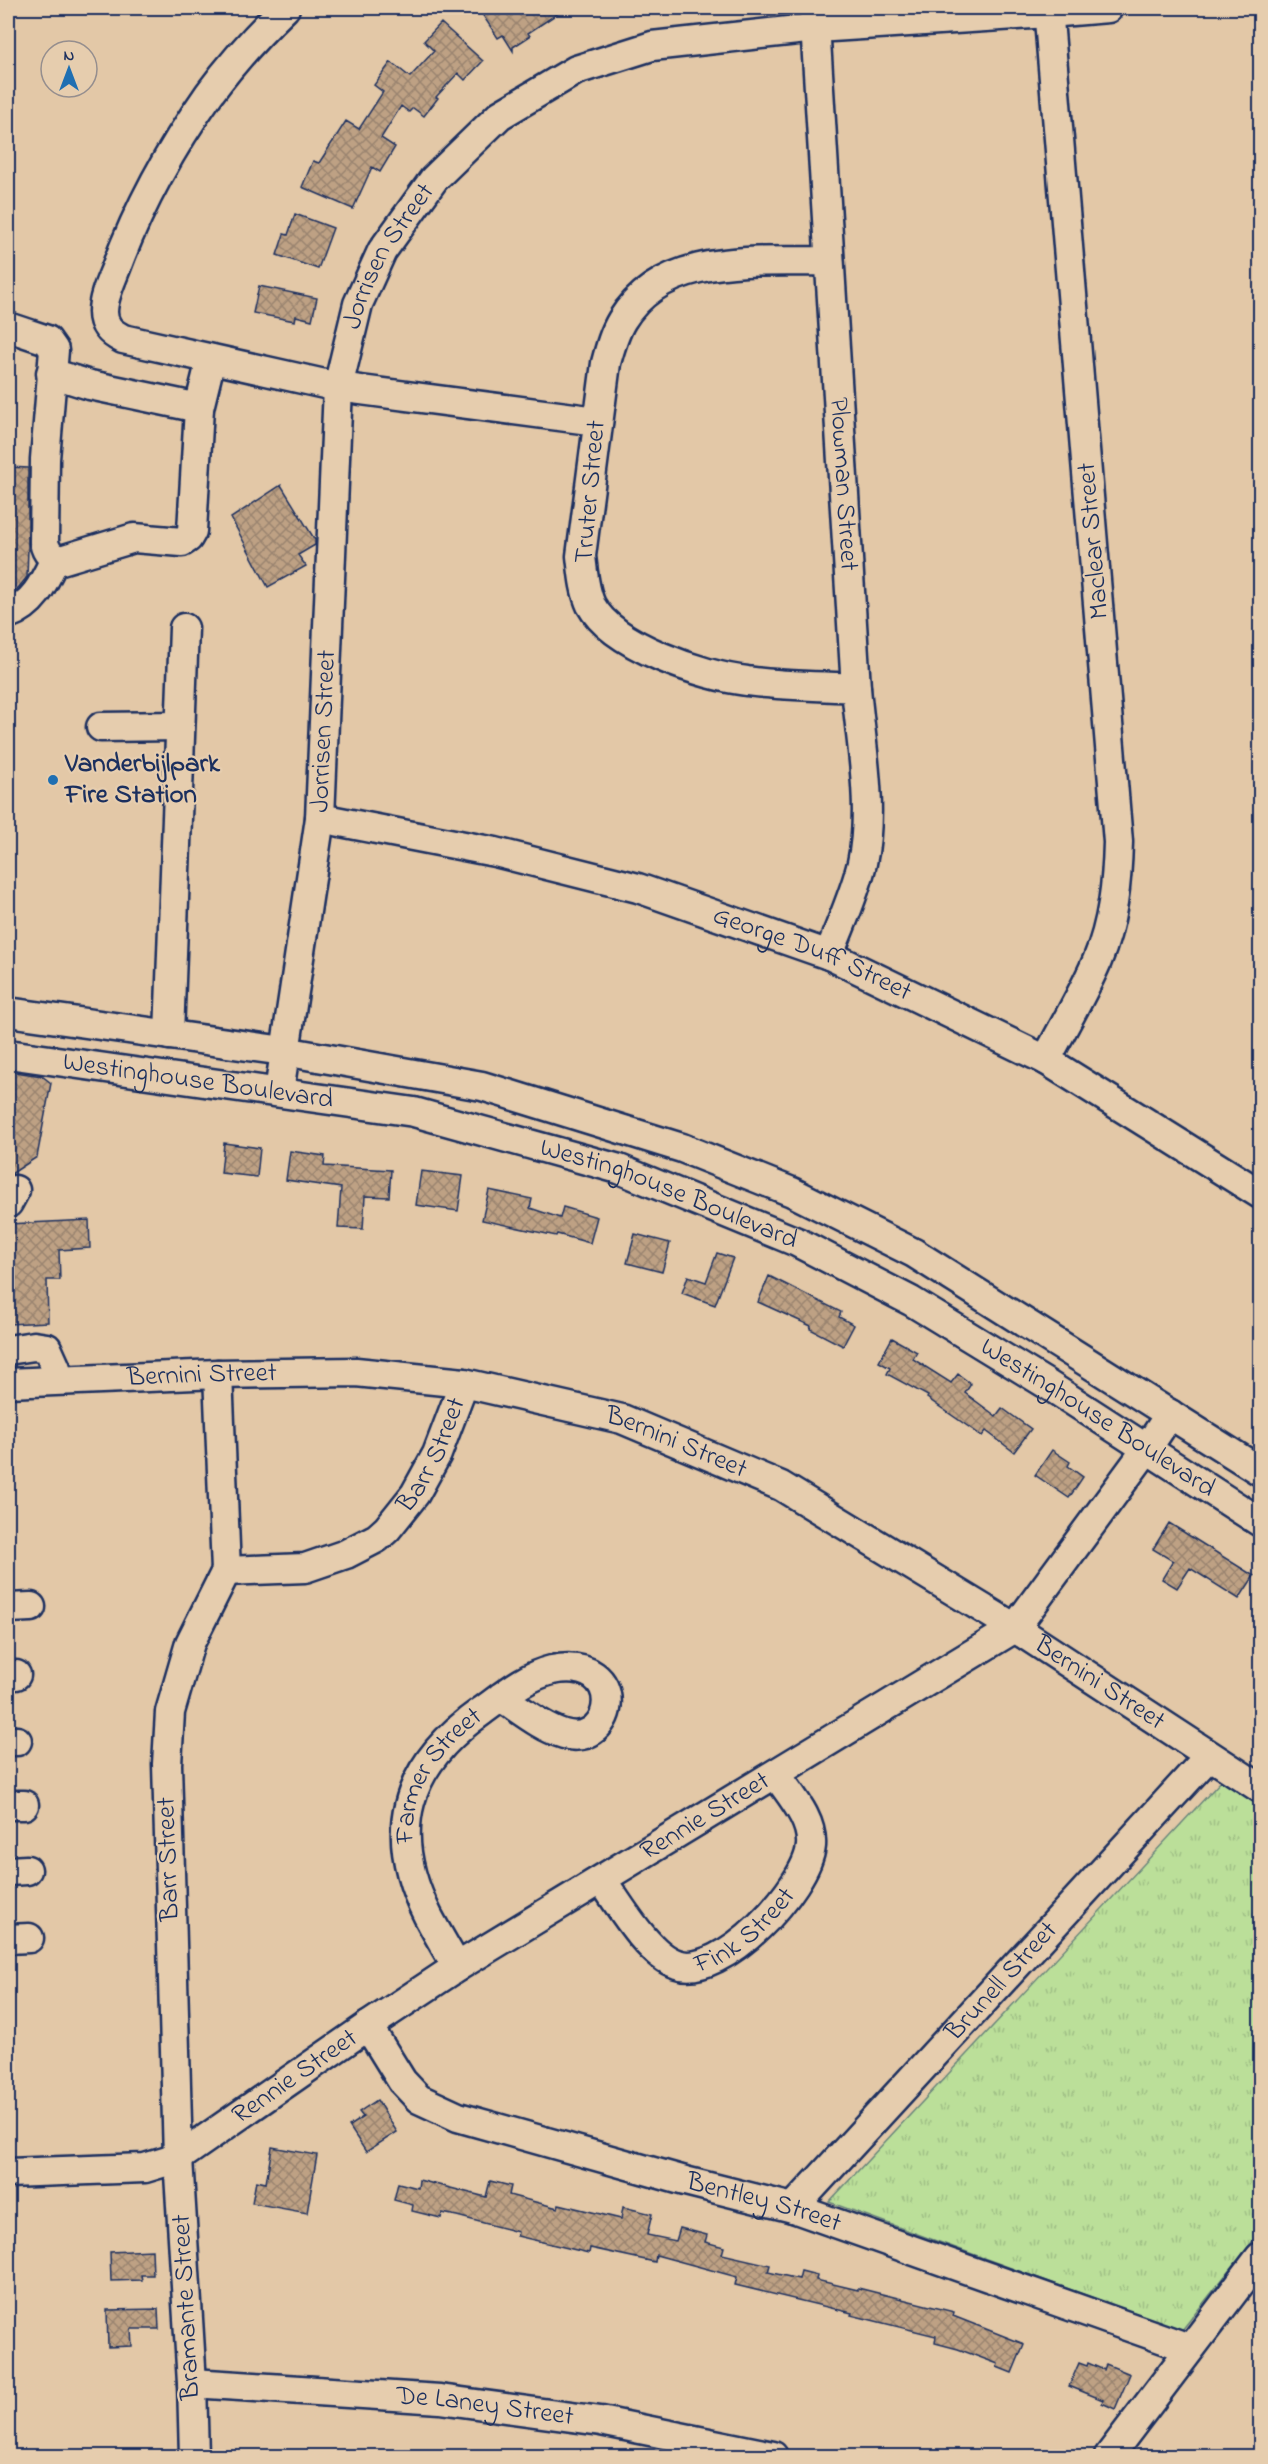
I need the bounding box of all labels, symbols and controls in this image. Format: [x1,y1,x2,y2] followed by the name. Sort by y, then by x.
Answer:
[39,39,99,99] north arrow
[64,44,75,68] text: N
[333,175,444,333] street label: Jorrisen Street
[819,396,868,572] street label: Plowman Street
[565,419,617,565] street label: Truter Street
[1068,461,1120,621] street label: Maclear Street
[301,649,347,813] street label: Jorrisen Street
[63,745,221,815] place label: Vanderbijlpark Fire Station
[46,773,60,787] marker: Vanderbijlpark Fire Station
[707,896,918,1012] street label: George Duff Street
[60,1043,336,1120] street label: Westinghouse Boulevard
[535,1128,804,1260] street label: Westinghouse Boulevard
[972,1328,1223,1508] street label: Westinghouse Boulevard
[125,1354,277,1397] street label: Bernini Street
[387,1392,476,1522] street label: Barr Street
[601,1396,753,1489] street label: Bernini Street
[1025,1625,1173,1740] street label: Bernini Street
[386,1698,490,1845] street label: Farmer Street
[633,1762,777,1871] street label: Rennie Street
[147,1796,191,1923] street label: Barr Street
[689,1879,805,1985] street label: Fink Street
[935,1913,1067,2051] street label: Brunell Street
[224,2019,366,2134] street label: Rennie Street
[681,2162,847,2243] street label: Bentley Street
[163,2213,211,2402] street label: Bramante Street
[394,2377,576,2437] street label: De Laney Street

